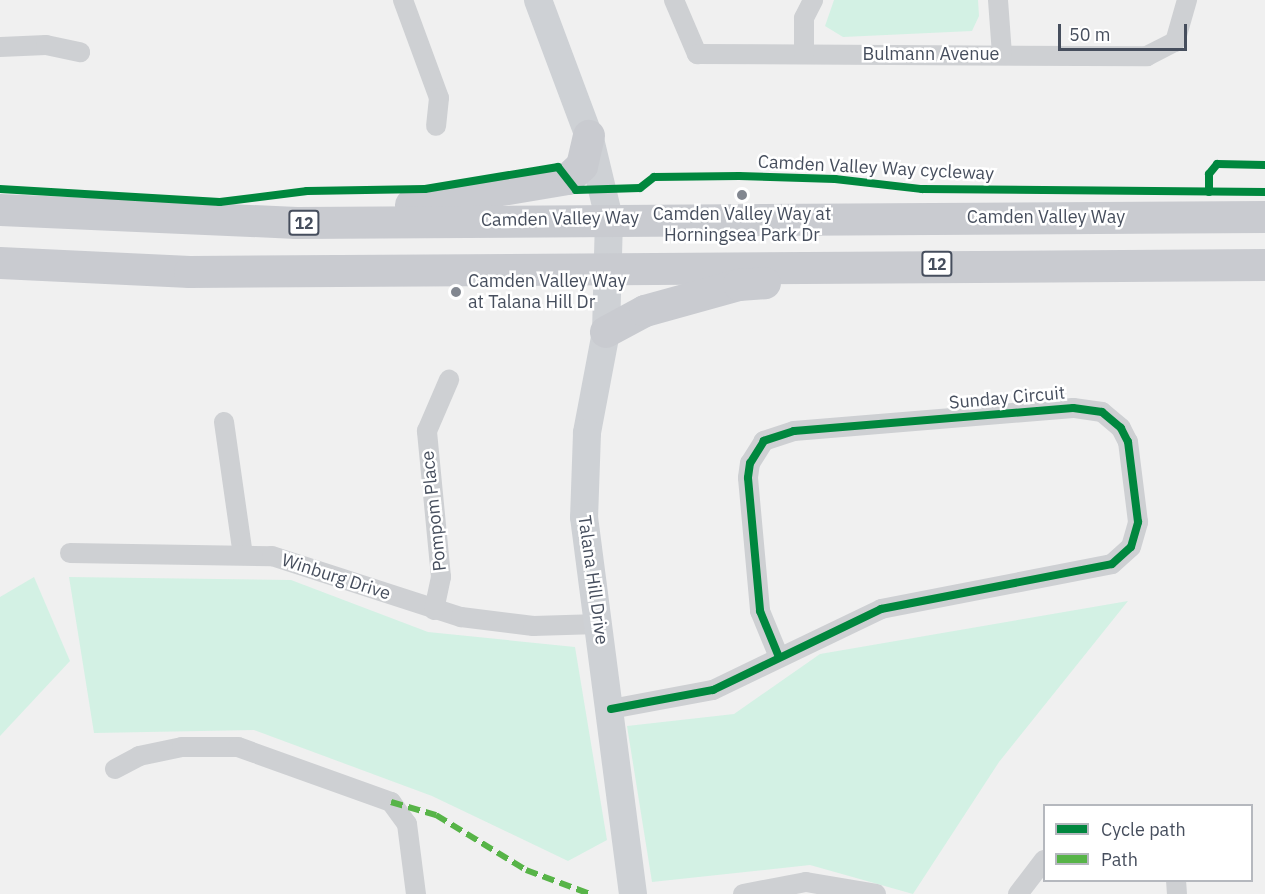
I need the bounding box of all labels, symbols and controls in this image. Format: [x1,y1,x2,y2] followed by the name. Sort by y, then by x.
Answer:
[1061,12,1190,50] scale bar
[1069,23,1111,46] text: 50 m
[863,43,999,65] street label: Bulmann Avenue
[757,151,995,185] street label: Camden Valley Way cycleway
[735,188,749,202] marker: Camden Valley Way at Horningsea Park Dr
[653,204,831,246] place label: Camden Valley Way at Horningsea Park Dr
[967,206,1125,228] street label: Camden Valley Way
[481,207,639,231] street label: Camden Valley Way
[288,210,320,236] road number: 12
[920,251,954,277] road number: 12
[468,271,626,314] place label: Camden Valley Way at Talana Hill Dr
[449,285,463,299] marker: Camden Valley Way at Talana Hill Dr
[948,382,1066,414] street label: Sunday Circuit
[417,450,451,572] street label: Pompom Place
[573,514,613,646] street label: Talana Hill Drive
[279,549,393,605] street label: Winburg Drive
[1043,804,1253,882] legend
[1101,818,1186,841] text: Cycle path
[1101,848,1138,871] text: Path

